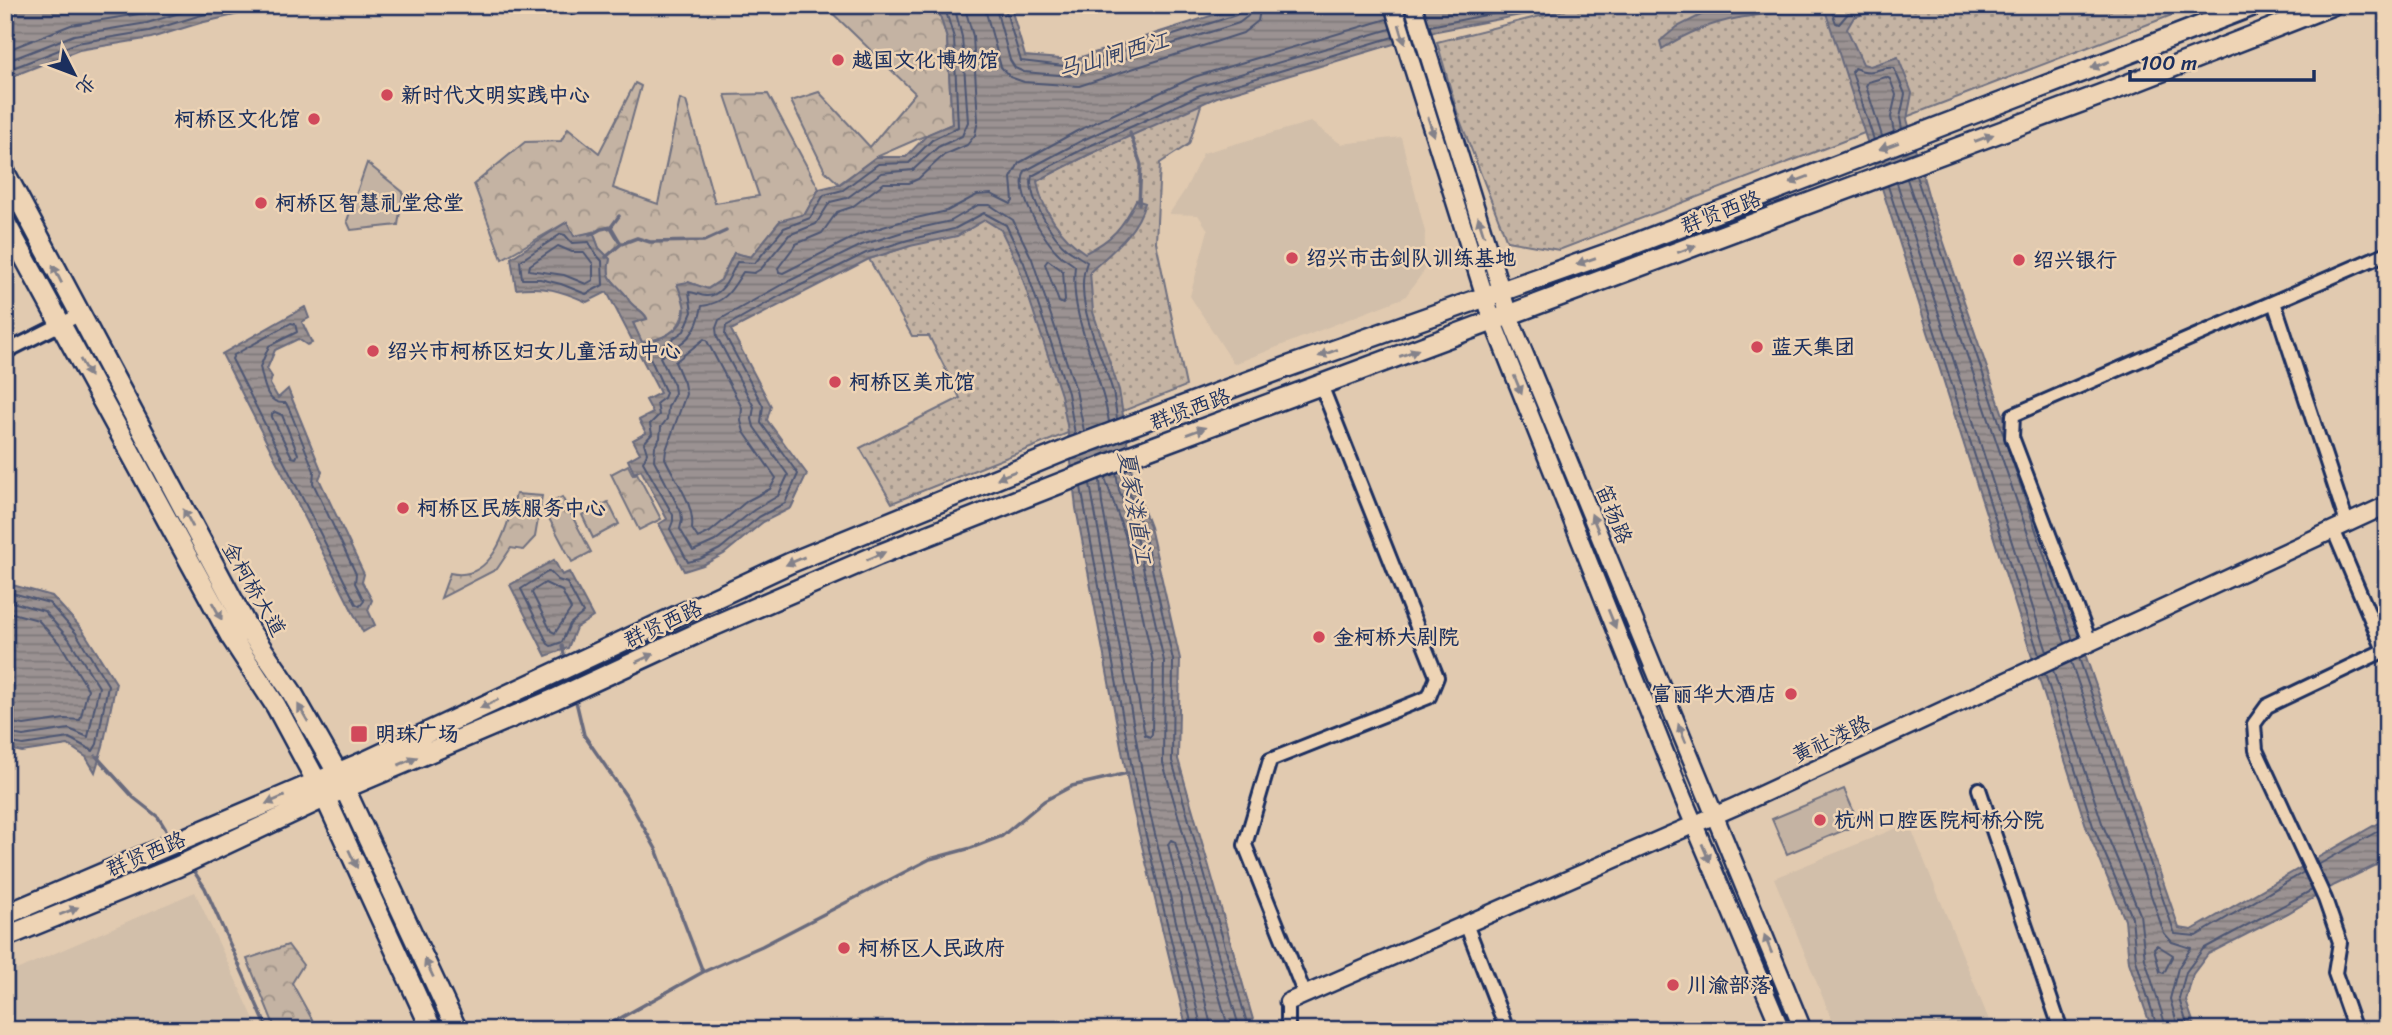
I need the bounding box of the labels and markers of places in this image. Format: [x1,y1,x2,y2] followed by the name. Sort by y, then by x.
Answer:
[852,41,999,79] place label: 越国文化博物馆
[830,52,846,68] marker: 越国文化博物馆
[401,76,590,114] place label: 新时代文明实践中心
[379,87,395,103] marker: 新时代文明实践中心
[174,100,300,138] place label: 柯桥区文化馆
[306,111,322,127] marker: 柯桥区文化馆
[275,184,464,222] place label: 柯桥区智慧礼堂总堂
[253,195,269,211] marker: 柯桥区智慧礼堂总堂
[1306,239,1516,277] place label: 绍兴市击剑队训练基地
[2033,241,2117,279] place label: 绍兴银行
[1284,250,1300,266] marker: 绍兴市击剑队训练基地
[2011,252,2027,268] marker: 绍兴银行
[1771,328,1855,366] place label: 蓝天集团
[387,332,681,370] place label: 绍兴市柯桥区妇女儿童活动中心
[1749,339,1765,355] marker: 蓝天集团
[365,343,381,359] marker: 绍兴市柯桥区妇女儿童活动中心
[849,363,975,401] place label: 柯桥区美术馆
[827,374,843,390] marker: 柯桥区美术馆
[417,489,606,527] place label: 柯桥区民族服务中心
[395,500,411,516] marker: 柯桥区民族服务中心
[1333,618,1459,656] place label: 金柯桥大剧院
[1311,629,1327,645] marker: 金柯桥大剧院
[1651,675,1777,713] place label: 富丽华大酒店
[1783,686,1799,702] marker: 富丽华大酒店
[375,715,459,753] place label: 明珠广场
[349,724,369,744] marker: 明珠广场
[1834,801,2044,839] place label: 杭州口腔医院柯桥分院
[1812,812,1828,828] marker: 杭州口腔医院柯桥分院
[858,929,1005,967] place label: 柯桥区人民政府
[836,940,852,956] marker: 柯桥区人民政府
[1687,966,1771,1004] place label: 川渝部落
[1665,977,1681,993] marker: 川渝部落

